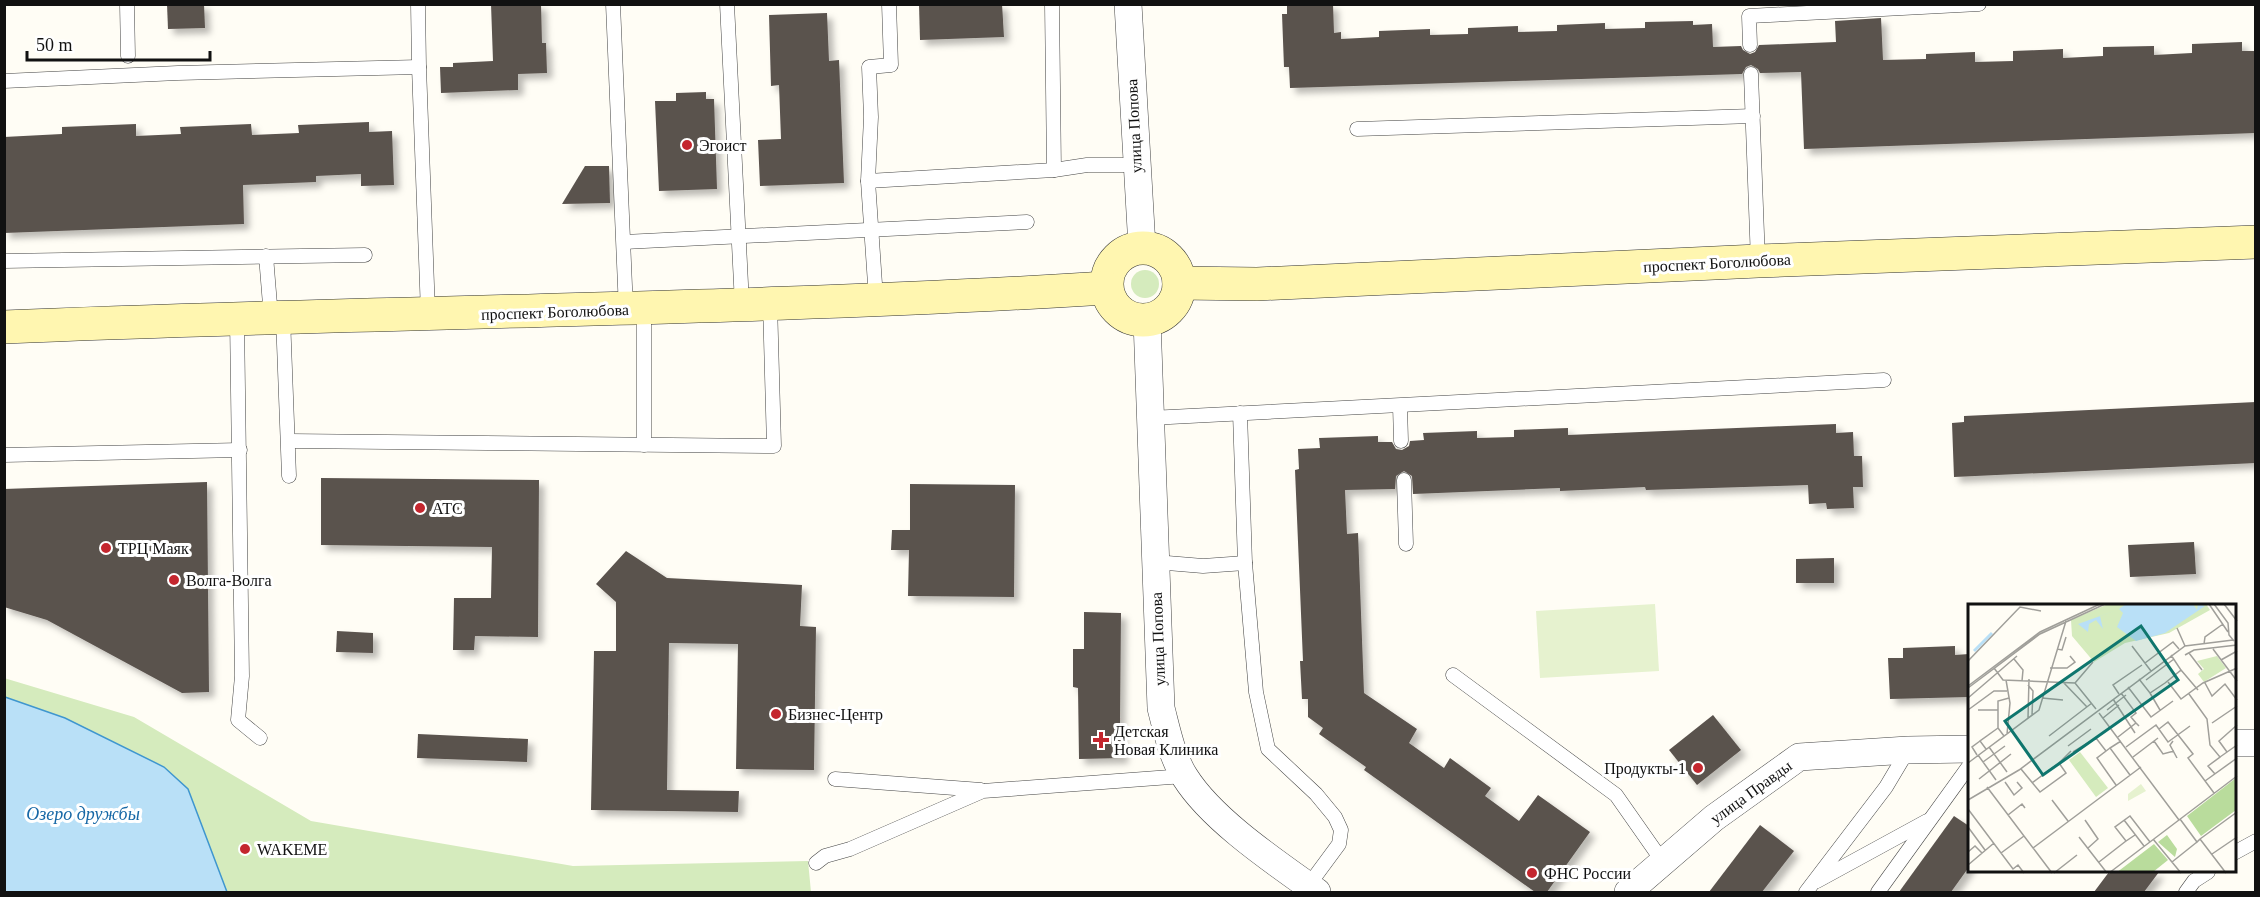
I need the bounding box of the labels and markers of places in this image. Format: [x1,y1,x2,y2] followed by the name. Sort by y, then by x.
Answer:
[699,137,746,154] place label: Эгоист
[680,138,694,152] marker: Эгоист
[432,500,463,517] place label: АТС
[413,501,427,515] marker: АТС
[118,540,189,558] place label: ТРЦ Маяк
[99,541,113,555] marker: ТРЦ Маяк
[186,572,272,589] place label: Волга-Волга
[167,573,181,587] marker: Волга-Волга
[788,706,883,724] place label: Бизнес-Центр
[769,707,783,721] marker: Бизнес-Центр
[1114,723,1218,758] place label: Детская Новая Клиника
[1092,731,1110,749] marker: Детская Новая Клиника
[1604,760,1686,778] place label: Продукты-1
[1691,761,1705,775] marker: Продукты-1
[257,841,327,858] place label: WAKEME
[238,842,252,856] marker: WAKEME
[1544,865,1632,882] place label: ФНС России
[1525,866,1539,880] marker: ФНС России

